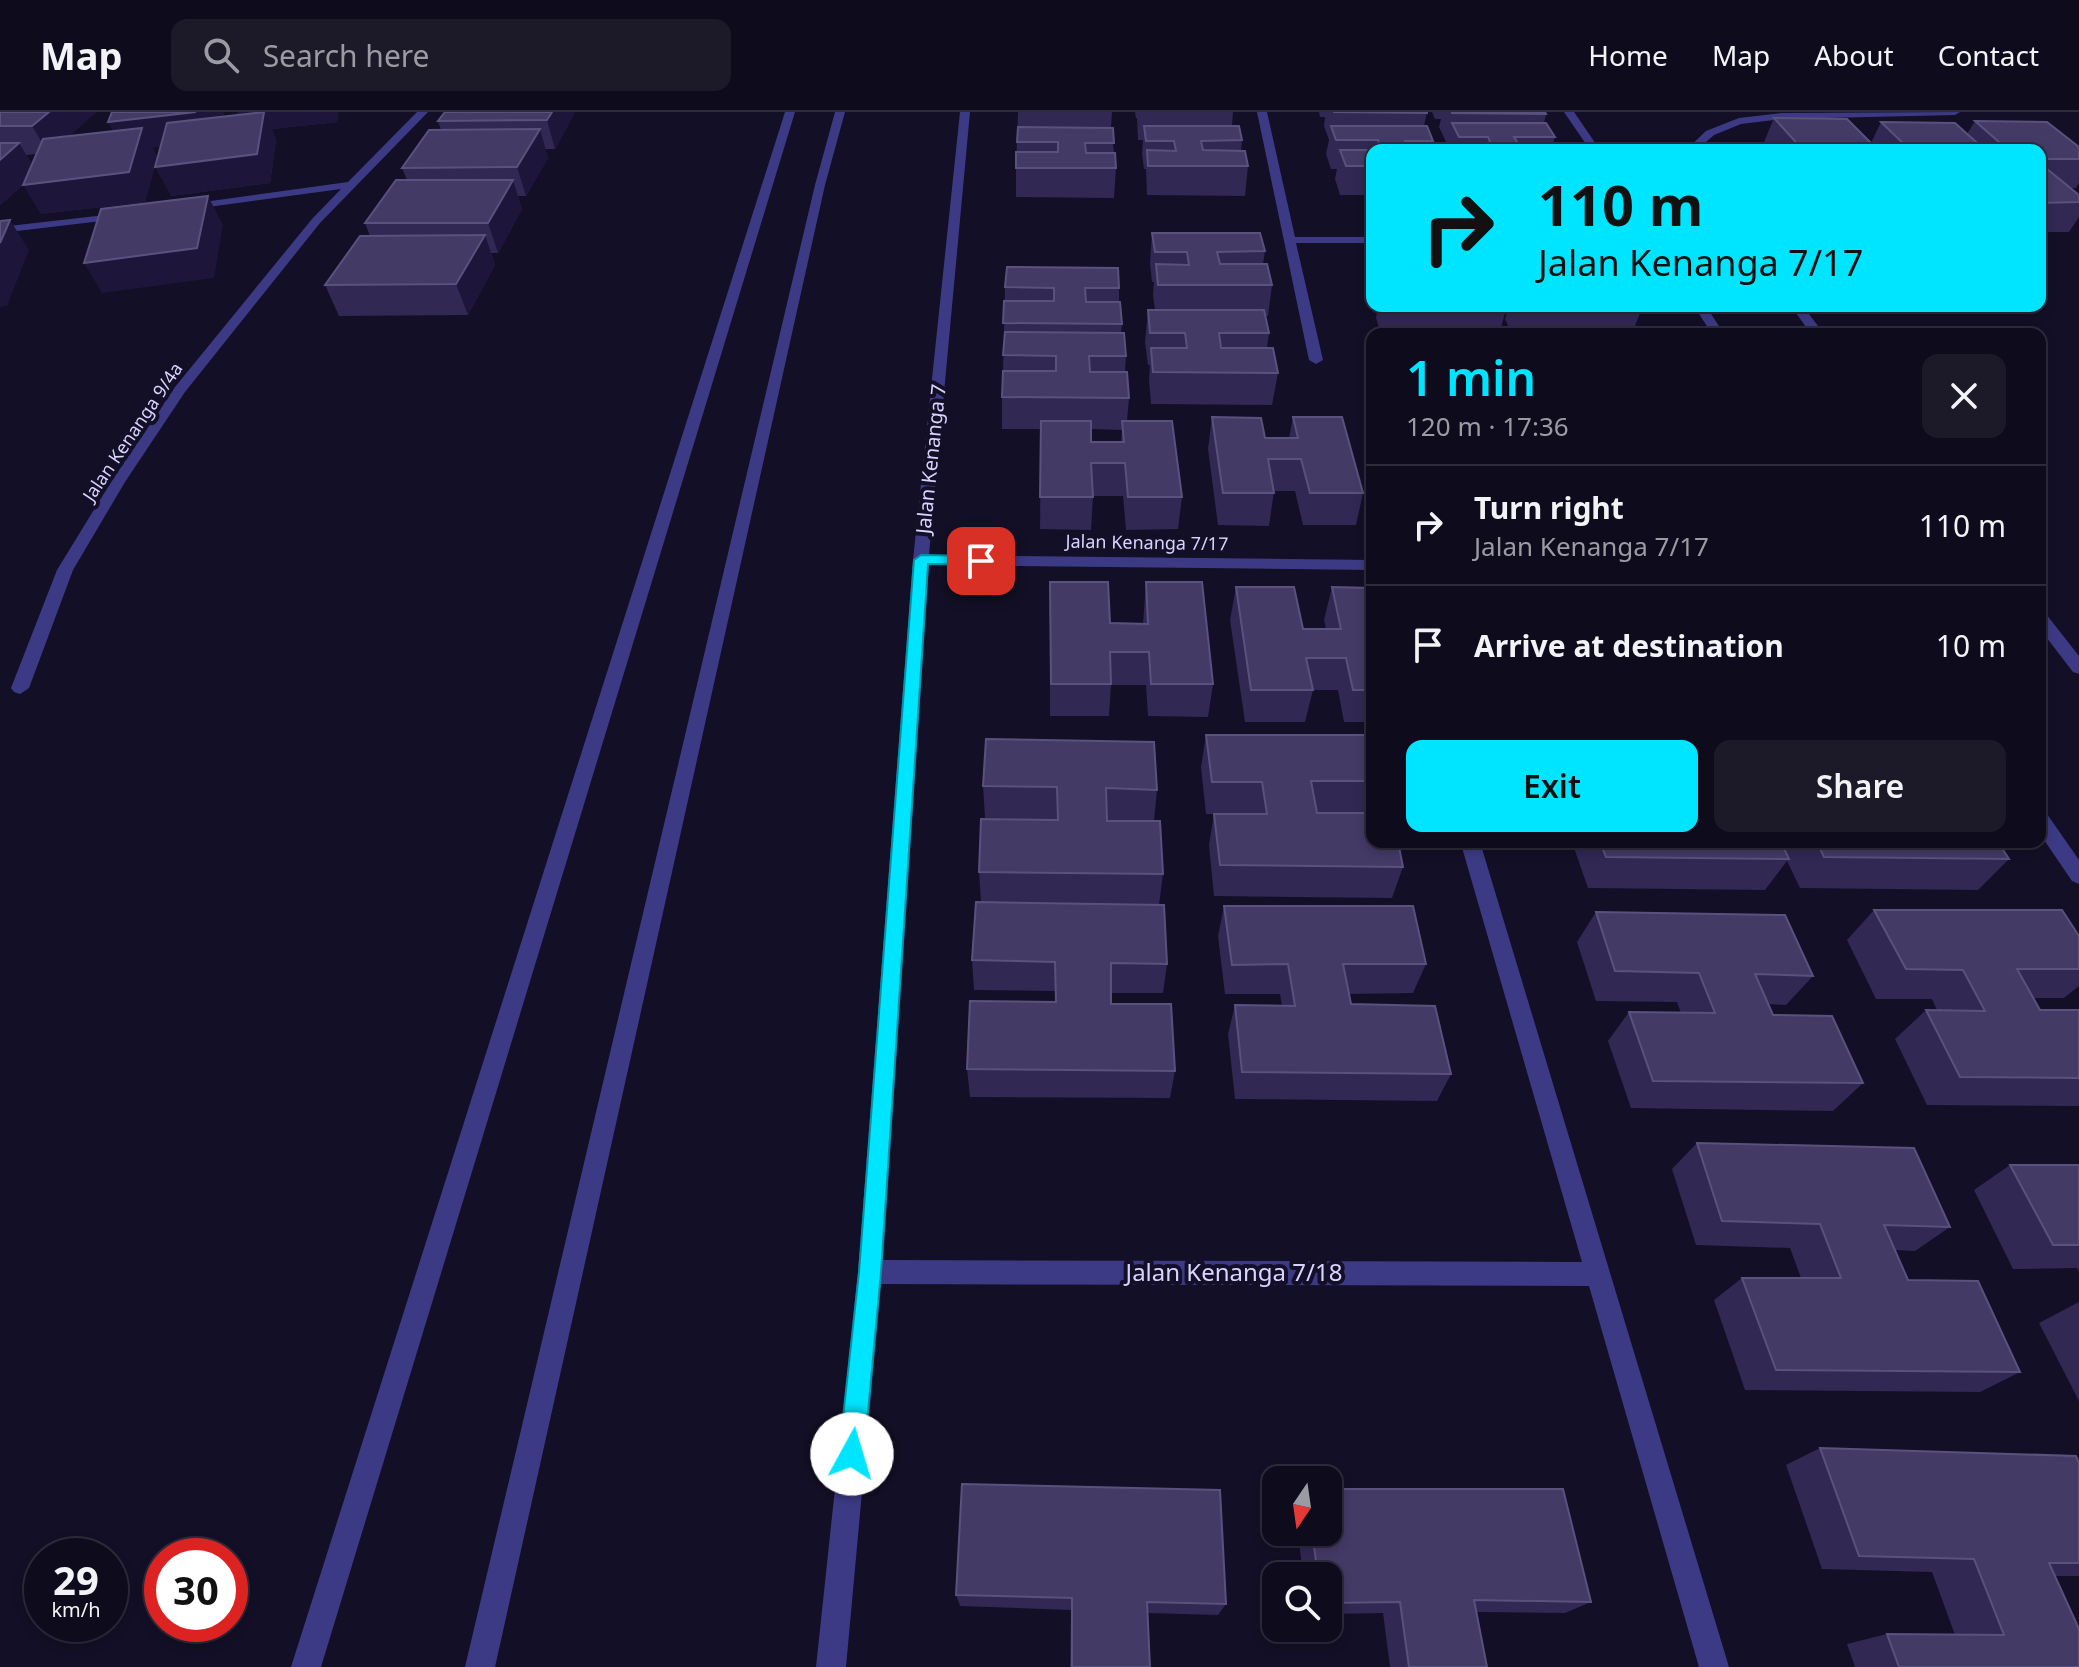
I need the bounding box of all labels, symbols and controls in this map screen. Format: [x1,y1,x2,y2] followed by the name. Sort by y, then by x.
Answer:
[171,19,731,91] search box
[40,29,123,81] text: Map
[199,33,243,77] icon: search
[263,35,430,76] text: Search here
[1588,36,1668,74] text: Home
[1712,36,1770,74] text: Map
[1814,36,1894,74] text: About
[1938,36,2039,74] text: Contact
[1538,166,1703,242] text: 110 m
[1406,176,1510,280] icon: right
[1538,238,1863,287] text: Jalan Kenanga 7/17
[1406,345,1536,410] text: 1 min
[1922,354,2006,438] button: close
[76,357,188,507] street label: Jalan Kenanga 9/4a
[909,383,952,537] street label: Jalan Kenanga 7
[1406,408,1569,444] text: 120 m · 17:36
[1474,487,1624,528] text: Turn right
[1406,503,1450,547] icon: right
[1919,505,2006,546] text: 110 m
[947,527,1015,595] pin
[1474,528,1709,564] text: Jalan Kenanga 7/17
[1064,529,1229,555] street label: Jalan Kenanga 7/17
[959,539,1003,583] icon: arrive
[1406,623,1450,667] icon: arrive
[1474,625,1784,666] text: Arrive at destination
[1936,625,2006,666] text: 10 m
[1406,740,1698,832] button: Exit
[1714,740,2006,832] button: Share
[1124,1255,1342,1288] street label: Jalan Kenanga 7/18
[810,1412,894,1496] position arrow
[1262,1466,1342,1546] north arrow
[1262,1466,1342,1642] map controls
[144,1538,248,1642] speed limit sign: 30
[53,1552,99,1607] text: 29
[1262,1562,1342,1642] button: search
[51,1596,101,1623] text: km/h

